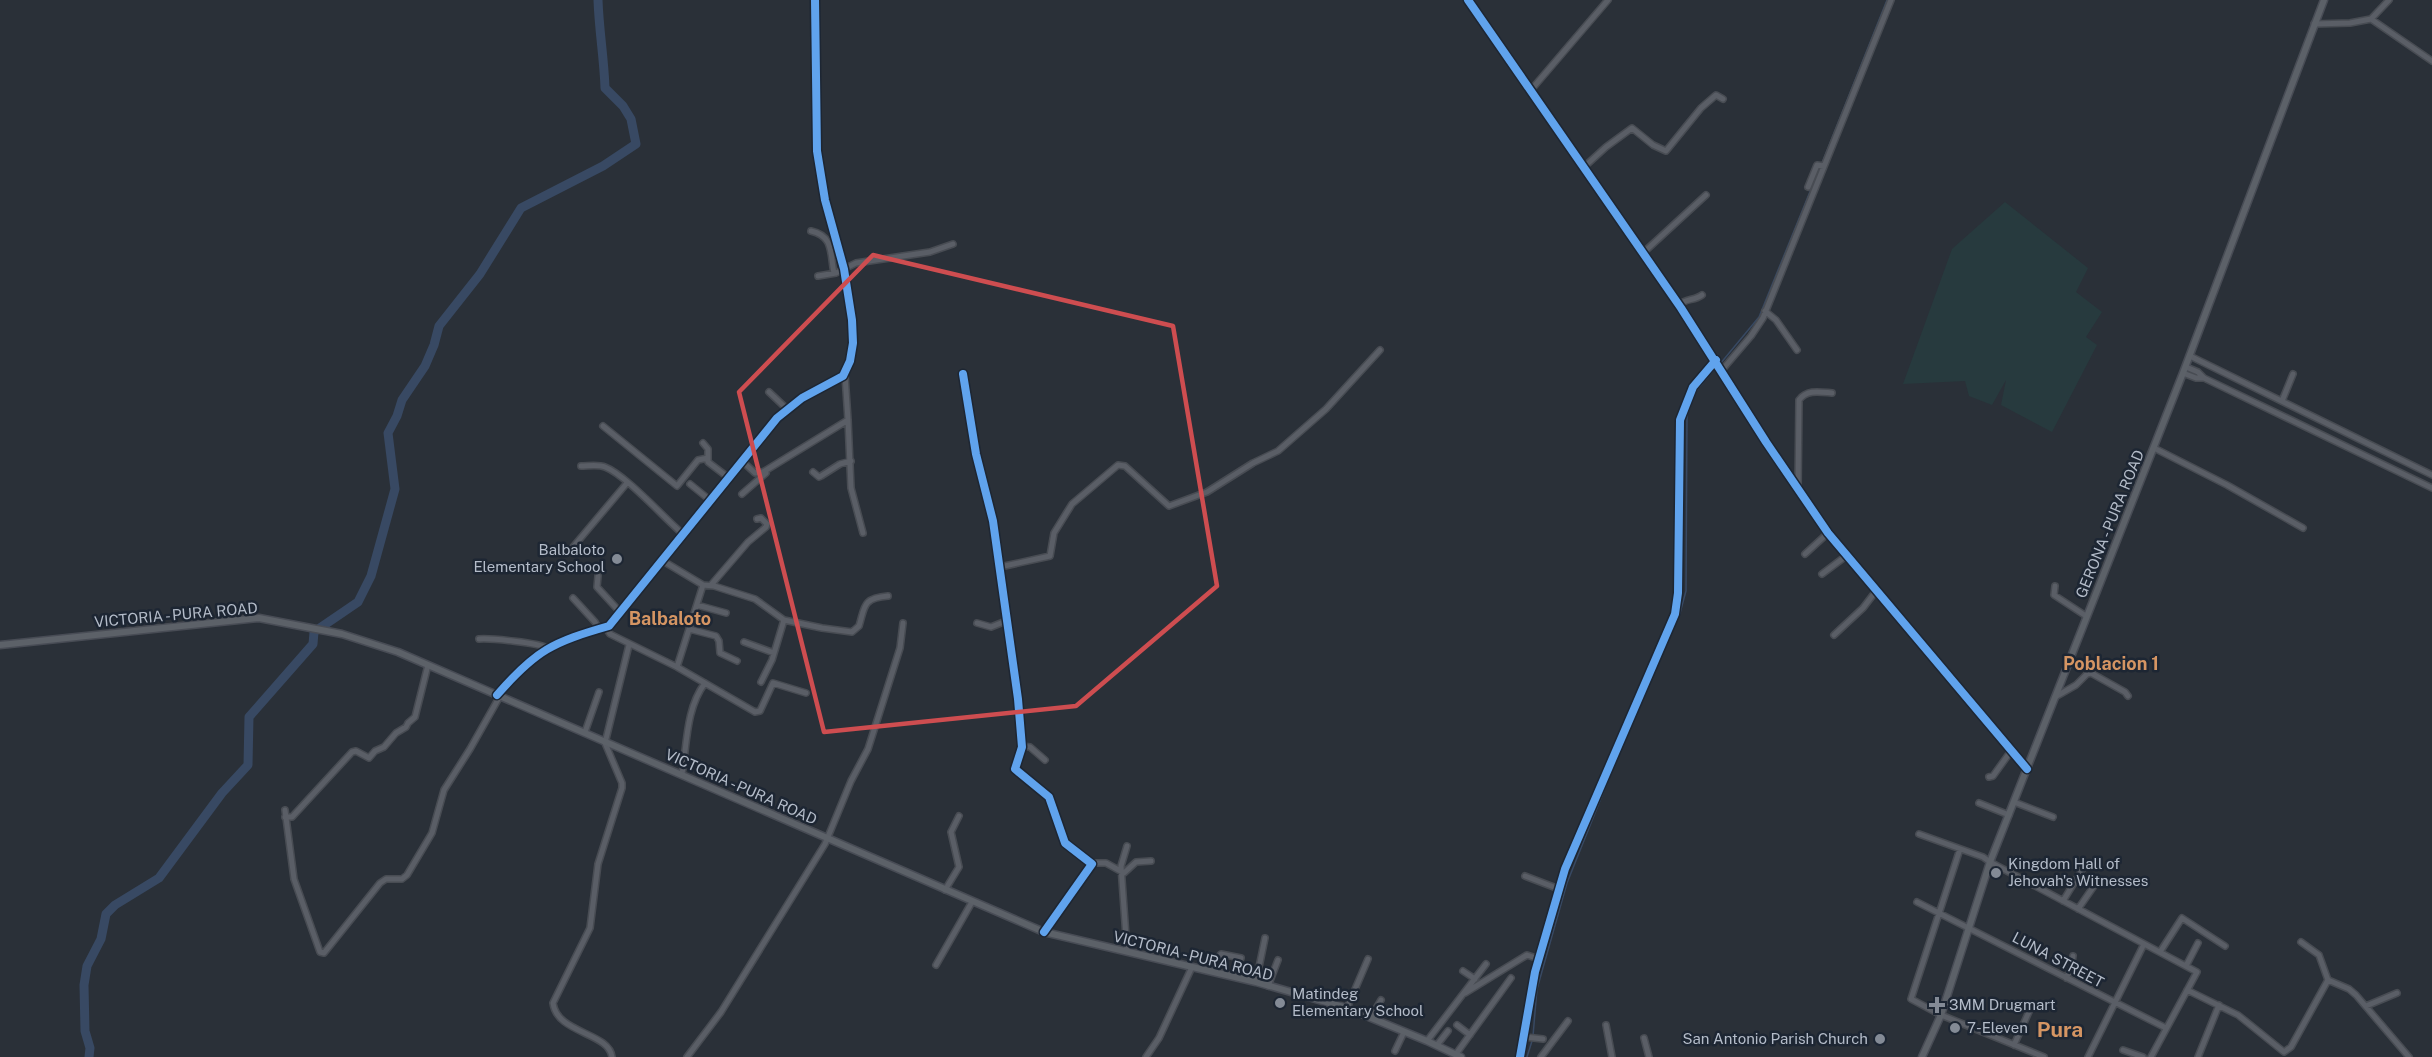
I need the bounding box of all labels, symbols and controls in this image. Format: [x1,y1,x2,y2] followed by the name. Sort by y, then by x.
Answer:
[2072,447,2147,600] street label: GERONA - PURA ROAD
[473,541,605,575] place label: Balbaloto Elementary School
[610,552,624,566] marker: Balbaloto Elementary School
[93,599,258,630] street label: VICTORIA - PURA ROAD
[629,608,711,629] district label: Balbaloto
[2063,653,2159,674] district label: Poblacion 1
[663,745,820,828] street label: VICTORIA - PURA ROAD
[2008,855,2148,889] place label: Kingdom Hall of Jehovah's Witnesses
[1989,866,2003,880] marker: Kingdom Hall of Jehovah's Witnesses
[1111,927,1275,984] street label: VICTORIA - PURA ROAD
[2010,928,2107,991] street label: LUNA STREET
[1292,985,1424,1019] place label: Matindeg Elementary School
[1273,996,1287,1010] marker: Matindeg Elementary School
[1949,996,2056,1013] place label: 3MM Drugmart
[1930,998,1944,1012] marker: 3MM Drugmart
[2037,1017,2083,1042] district label: Pura
[1967,1019,2028,1036] place label: 7-Eleven
[1948,1021,1962,1035] marker: 7-Eleven
[1683,1030,1868,1047] place label: San Antonio Parish Church
[1873,1032,1887,1046] marker: San Antonio Parish Church

